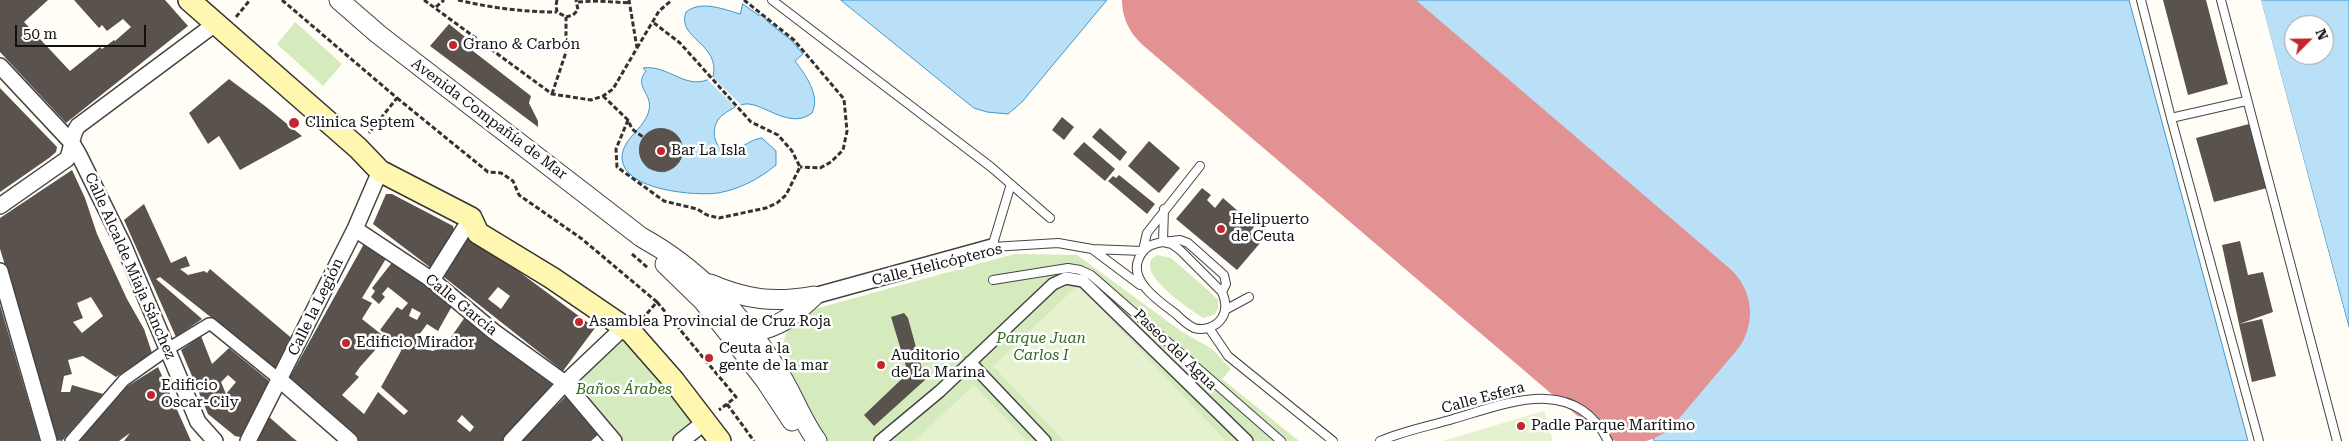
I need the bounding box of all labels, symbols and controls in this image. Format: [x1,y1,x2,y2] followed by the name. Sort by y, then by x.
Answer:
[18,15,149,47] scale bar
[2284,15,2334,65] north arrow
[23,25,57,43] text: 50 m
[2312,26,2331,43] text: N
[463,36,580,54] place label: Grano & Carbón
[447,39,459,51] marker: Grano & Carbón
[407,54,571,184] street label: Avenida Compañía de Mar
[305,114,415,132] place label: Clinica Septem
[287,116,301,130] marker: Clinica Septem
[671,142,746,160] place label: Bar La Isla
[655,145,667,157] marker: Bar La Isla
[81,170,179,362] street label: Calle Alcalde Miaja Sánchez
[1231,211,1309,246] place label: Helipuerto de Ceuta
[1215,223,1227,235] marker: Helipuerto de Ceuta
[870,240,1004,290] street label: Calle Helicópteros
[285,255,347,359] street label: Calle la Legión
[421,270,501,340] street label: Calle García
[1130,306,1220,394] street label: Paseo del Agua
[589,313,831,331] place label: Asamblea Provincial de Cruz Roja
[573,316,585,328] marker: Asamblea Provincial de Cruz Roja
[996,330,1086,365] park label: Parque Juan Carlos I
[356,334,474,352] place label: Edificio Mirador
[340,337,352,349] marker: Edificio Mirador
[719,340,829,375] place label: Ceuta a la gente de la mar
[891,347,985,382] place label: Auditorio de La Marina
[703,352,715,364] marker: Ceuta a la gente de la mar
[875,359,887,371] marker: Auditorio de La Marina
[161,377,239,412] place label: Edificio Oscar-Cily
[1440,378,1526,418] street label: Calle Esfera
[576,381,672,399] park label: Baños Árabes
[145,389,157,401] marker: Edificio Oscar-Cily
[1531,417,1695,435] place label: Padle Parque Marítimo
[1515,420,1527,432] marker: Padle Parque Marítimo

